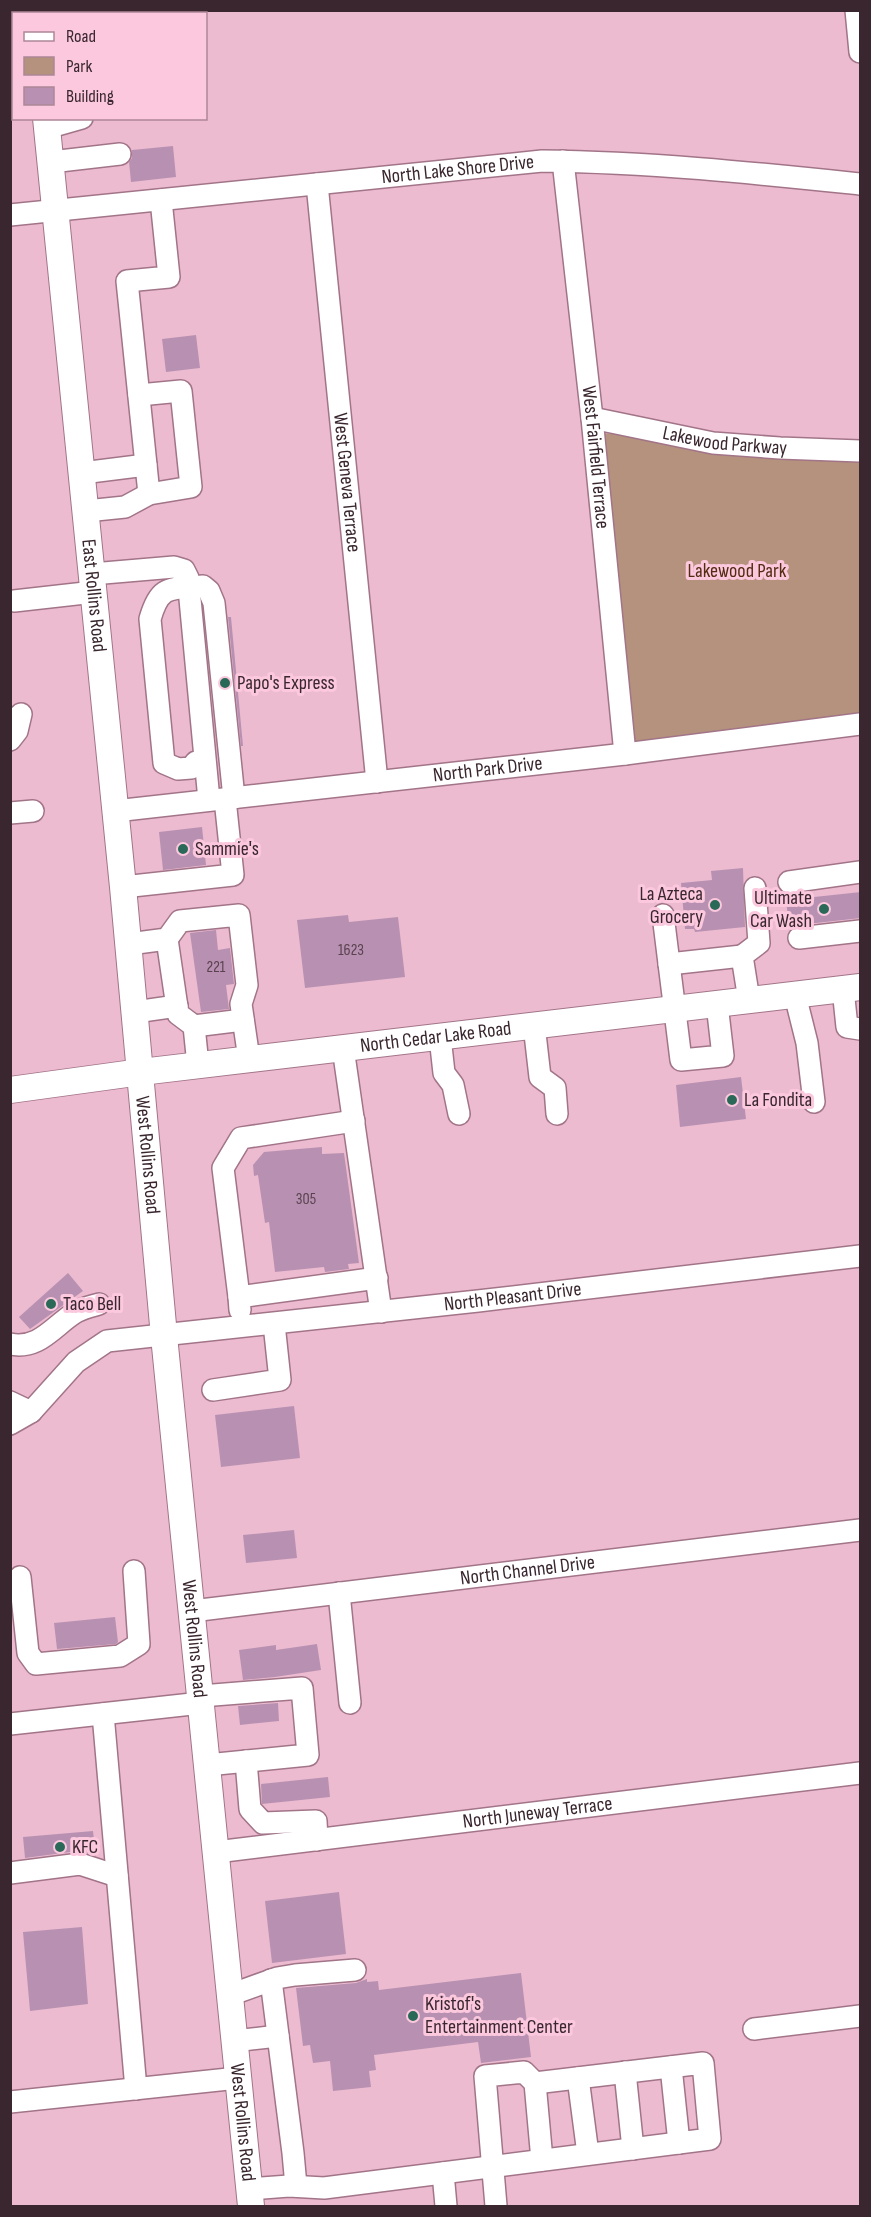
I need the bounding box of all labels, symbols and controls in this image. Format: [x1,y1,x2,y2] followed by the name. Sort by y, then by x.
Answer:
[12,12,207,120] legend
[66,26,96,47] text: Road
[66,56,92,77] text: Park
[66,86,114,107] text: Building
[380,150,535,189] street label: North Lake Shore Drive
[576,384,615,530] street label: West Fairfield Terrace
[328,412,366,553] street label: West Geneva Terrace
[660,421,788,460] street label: Lakewood Parkway
[76,538,111,653] street label: East Rollins Road
[688,559,787,583] park label: Lakewood Park
[237,671,335,695] place label: Papo's Express
[218,676,232,690] marker: Papo's Express
[432,751,544,787] street label: North Park Drive
[195,837,259,861] place label: Sammie's
[176,842,190,856] marker: Sammie's
[639,882,703,929] place label: La Azteca Grocery
[750,886,812,933] place label: Ultimate Car Wash
[708,898,722,912] marker: La Azteca Grocery
[817,902,831,916] marker: Ultimate Car Wash
[338,941,364,960] house number: 1623
[207,958,226,977] house number: 221
[359,1016,513,1058] street label: North Cedar Lake Road
[744,1088,812,1112] place label: La Fondita
[725,1093,739,1107] marker: La Fondita
[130,1095,165,1215] street label: West Rollins Road
[296,1190,316,1209] house number: 305
[443,1277,583,1317] street label: North Pleasant Drive
[63,1292,121,1316] place label: Taco Bell
[44,1297,58,1311] marker: Taco Bell
[459,1550,596,1590] street label: North Channel Drive
[176,1579,212,1699] street label: West Rollins Road
[461,1791,614,1834] street label: North Juneway Terrace
[72,1835,98,1859] place label: KFC
[53,1840,67,1854] marker: KFC
[425,1992,573,2039] place label: Kristof's Entertainment Center
[406,2009,420,2023] marker: Kristof's Entertainment Center
[225,2062,260,2182] street label: West Rollins Road

